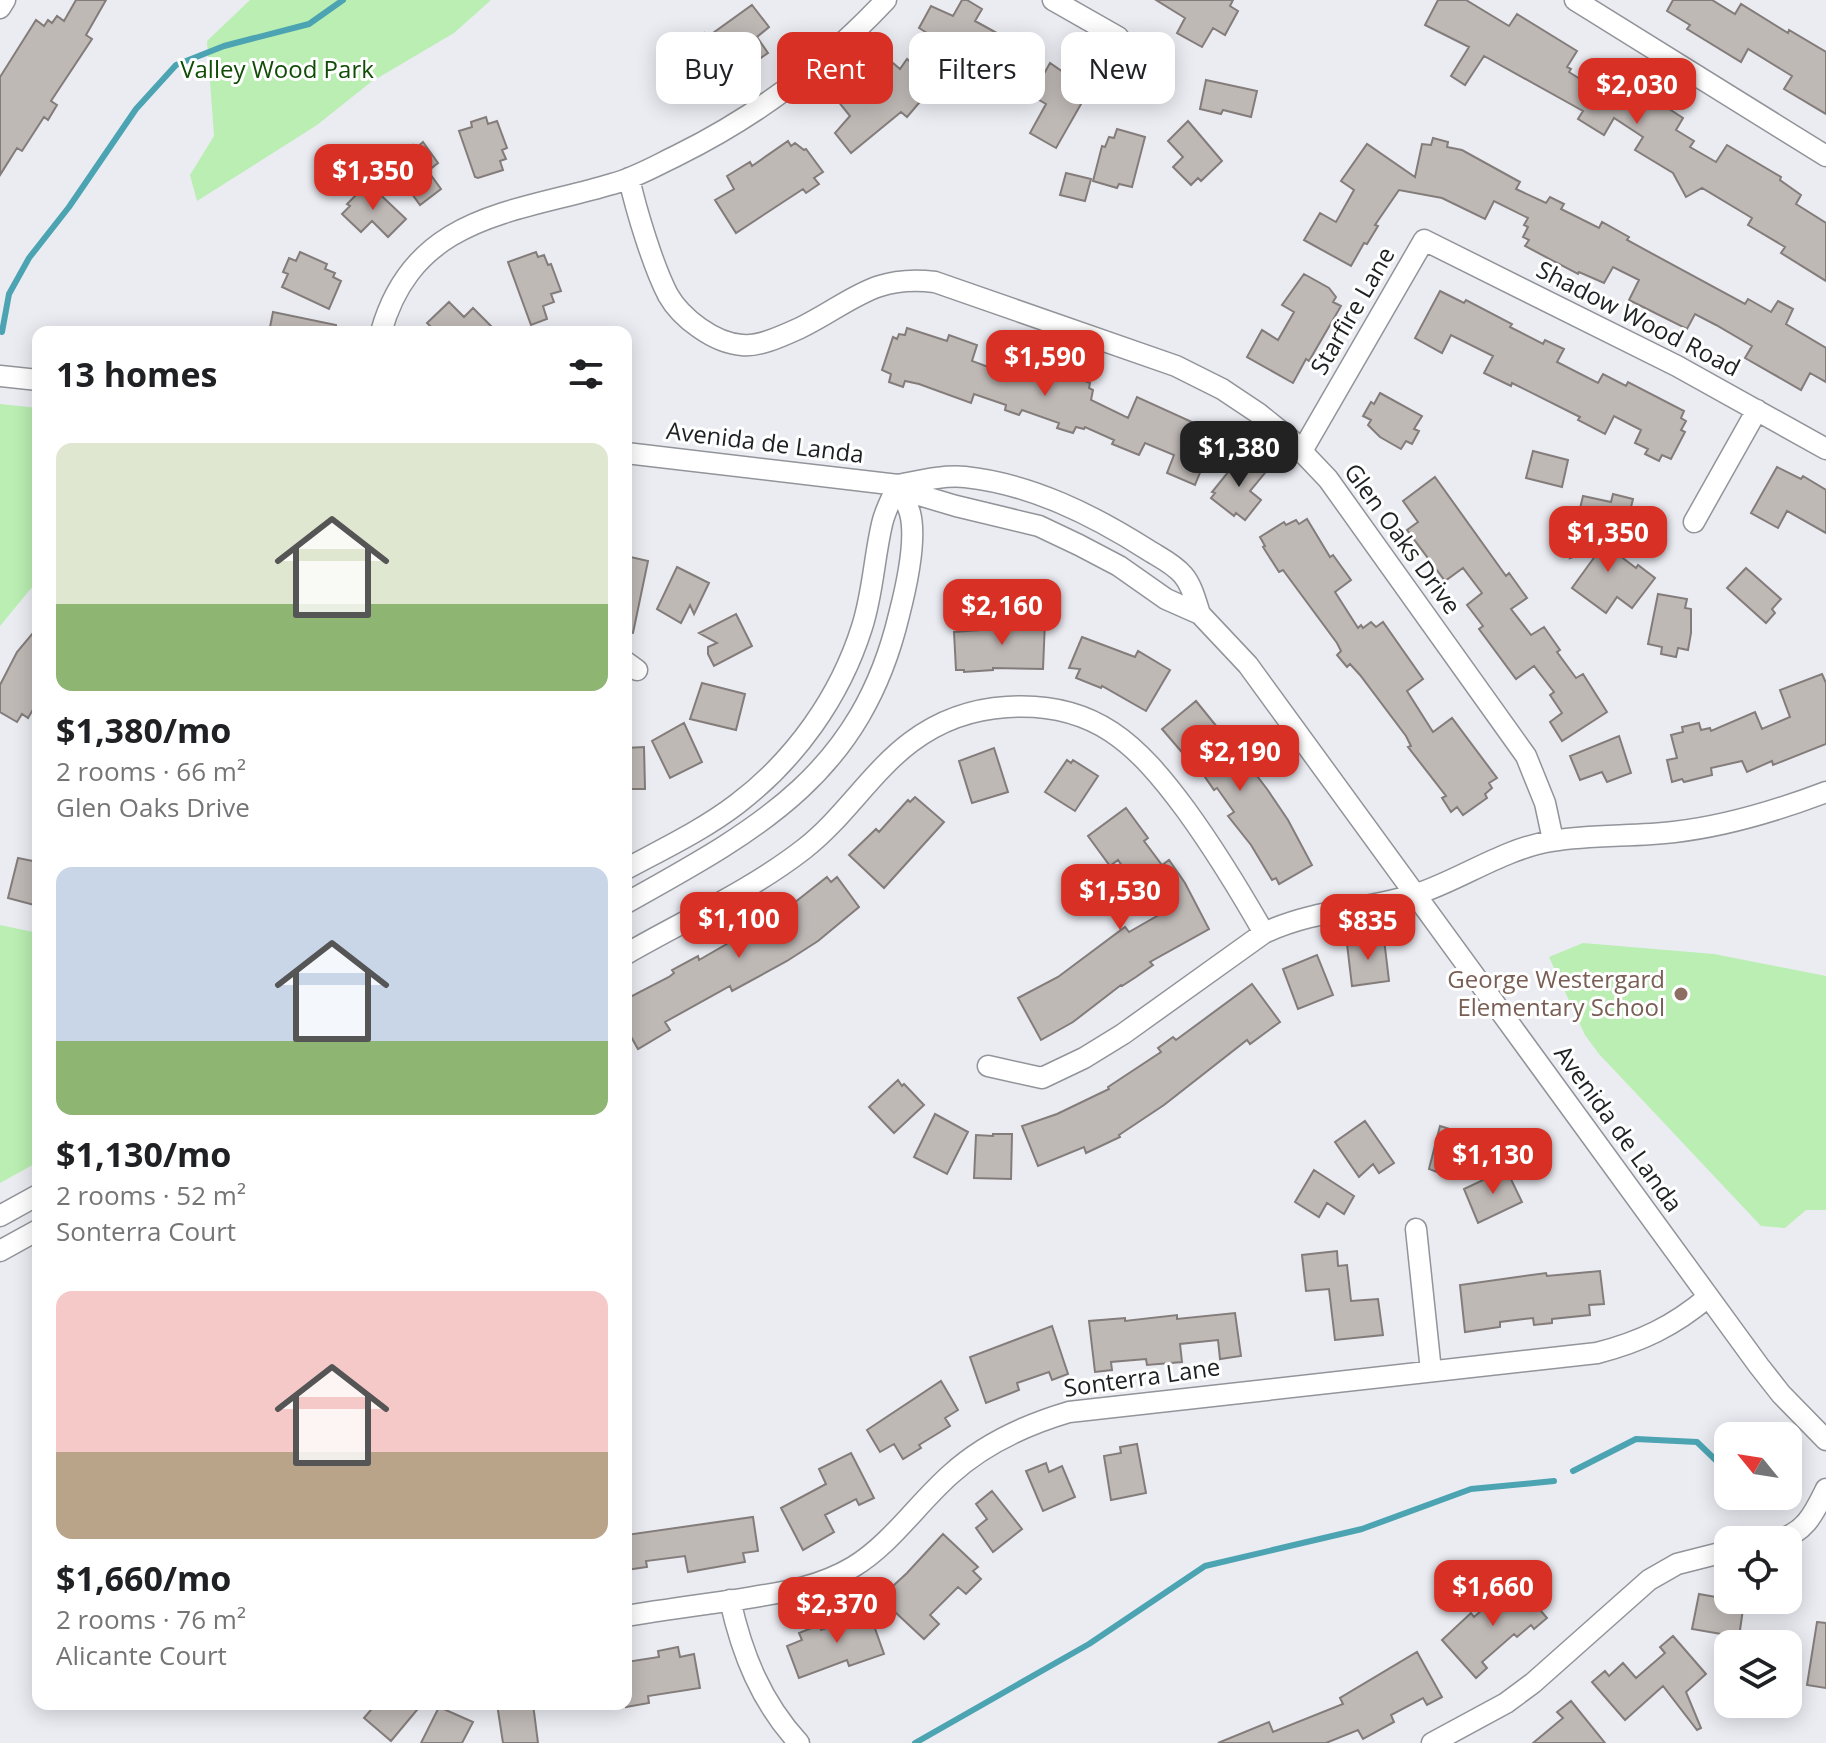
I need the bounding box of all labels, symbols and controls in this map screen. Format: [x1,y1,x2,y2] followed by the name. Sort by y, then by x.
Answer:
[656,32,761,104] chip: Buy
[777,32,893,104] chip: Rent
[909,32,1045,104] chip: Filters
[1061,32,1175,104] chip: New
[180,52,374,85] park label: Valley Wood Park
[1572,58,1702,126] pin: $2,030
[1596,66,1678,102] text: $2,030
[308,144,438,212] pin: $1,350
[332,152,414,188] text: $1,350
[1302,240,1402,380] street label: Starfire Lane
[1531,252,1746,383] street label: Shadow Wood Road
[980,330,1110,398] pin: $1,590
[1004,338,1086,374] text: $1,590
[56,351,217,397] text: 13 homes
[564,352,608,396] icon: filters
[665,413,866,470] street label: Avenida de Landa
[1174,421,1304,489] pin: $1,380
[1198,429,1280,465] text: $1,380
[1337,456,1469,620] street label: Glen Oaks Drive
[260,495,404,639] icon: home
[1543,506,1673,574] pin: $1,350
[1567,514,1649,550] text: $1,350
[937,579,1067,647] pin: $2,160
[961,587,1043,623] text: $2,160
[56,707,231,753] text: $1,380/mo
[1175,725,1305,793] pin: $2,190
[1199,733,1281,769] text: $2,190
[56,753,246,789] text: 2 rooms · 66 m²
[56,789,250,825] text: Glen Oaks Drive
[1055,864,1185,932] pin: $1,530
[1079,872,1161,908] text: $1,530
[674,892,804,960] pin: $1,100
[1321,894,1415,962] pin: $835
[698,900,780,936] text: $1,100
[1338,902,1398,938] text: $835
[260,919,404,1063] icon: home
[1447,962,1665,1023] place label: George Westergard Elementary School
[1672,985,1690,1003] marker: George Westergard Elementary School
[1547,1038,1691,1218] street label: Avenida de Landa
[1428,1128,1558,1196] pin: $1,130
[56,1131,231,1177] text: $1,130/mo
[1452,1136,1534,1172] text: $1,130
[56,1177,246,1213] text: 2 rooms · 52 m²
[56,1213,236,1249] text: Sonterra Court
[260,1343,404,1487] icon: home
[1061,1349,1222,1404] street label: Sonterra Lane
[1714,1422,1802,1510] north arrow
[1714,1422,1802,1718] map controls
[1714,1526,1802,1614] button: locate
[56,1555,231,1601] text: $1,660/mo
[1428,1560,1558,1628] pin: $1,660
[1452,1568,1534,1604] text: $1,660
[772,1577,902,1645] pin: $2,370
[796,1585,878,1621] text: $2,370
[56,1601,246,1637] text: 2 rooms · 76 m²
[1714,1630,1802,1718] button: layers
[56,1637,227,1673] text: Alicante Court

